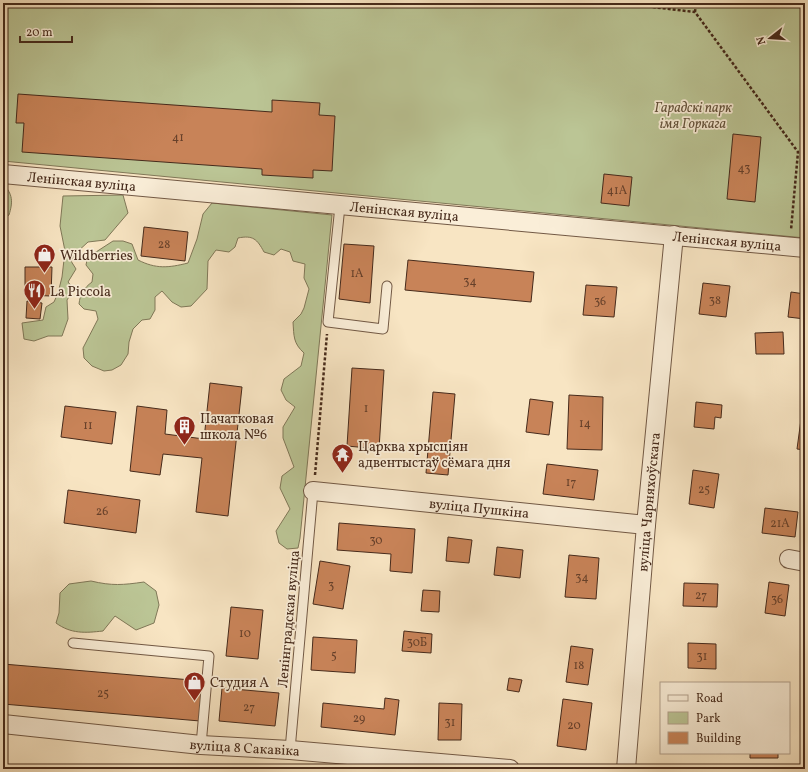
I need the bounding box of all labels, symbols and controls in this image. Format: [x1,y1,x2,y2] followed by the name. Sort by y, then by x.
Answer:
[20,18,72,44] scale bar
[750,18,790,58] north arrow
[26,25,53,41] text: 20 m
[754,34,770,47] text: N
[654,99,732,134] park label: Гарадскі парк імя Горкага
[172,130,184,146] house number: 41
[738,161,750,177] house number: 43
[26,168,137,197] street label: Ленінская вуліца
[607,183,628,199] house number: 41А
[349,198,460,227] street label: Ленінская вуліца
[671,228,782,257] street label: Ленінская вуліца
[158,237,170,253] house number: 28
[31,242,57,275] shop icon: Wildberries
[60,247,133,266] place label: Wildberries
[350,266,364,282] house number: 1А
[463,274,477,290] house number: 34
[21,278,47,311] restaurant icon: La Piccola
[50,283,111,302] place label: La Piccola
[709,293,721,309] house number: 38
[594,294,606,310] house number: 36
[364,401,368,417] house number: 1
[200,410,274,445] place label: Пачатковая школа №6
[171,413,197,446] building icon: Пачатковая школа №6
[579,416,591,432] house number: 14
[83,418,93,434] house number: 11
[634,432,666,572] street label: вуліца Чарняхоўскага
[358,438,511,473] place label: Царква хрысціян адвентыстаў сёмага дня
[329,441,355,474] temple icon: Царква хрысціян адвентыстаў сёмага дня
[566,475,576,491] house number: 17
[698,482,710,498] house number: 25
[428,495,530,524] street label: вуліца Пушкіна
[96,504,108,520] house number: 26
[770,516,790,532] house number: 21А
[369,533,383,549] house number: 30
[274,549,305,689] street label: Ленінградская вуліца
[575,570,589,586] house number: 34
[328,578,334,594] house number: 3
[695,588,707,604] house number: 27
[771,592,783,608] house number: 36
[239,626,251,642] house number: 10
[407,635,427,651] house number: 30Б
[331,648,337,664] house number: 5
[697,649,707,665] house number: 31
[574,658,584,674] house number: 18
[182,669,208,702] shop icon: Студия А
[210,674,269,693] place label: Студия А
[660,682,790,754] legend
[97,686,109,702] house number: 25
[696,691,723,707] text: Road
[243,700,255,716] house number: 27
[353,711,365,727] house number: 29
[696,711,721,727] text: Park
[445,715,455,731] house number: 31
[567,718,581,734] house number: 20
[696,731,741,747] text: Building
[189,736,301,762] street label: вуліца 8 Сакавіка

